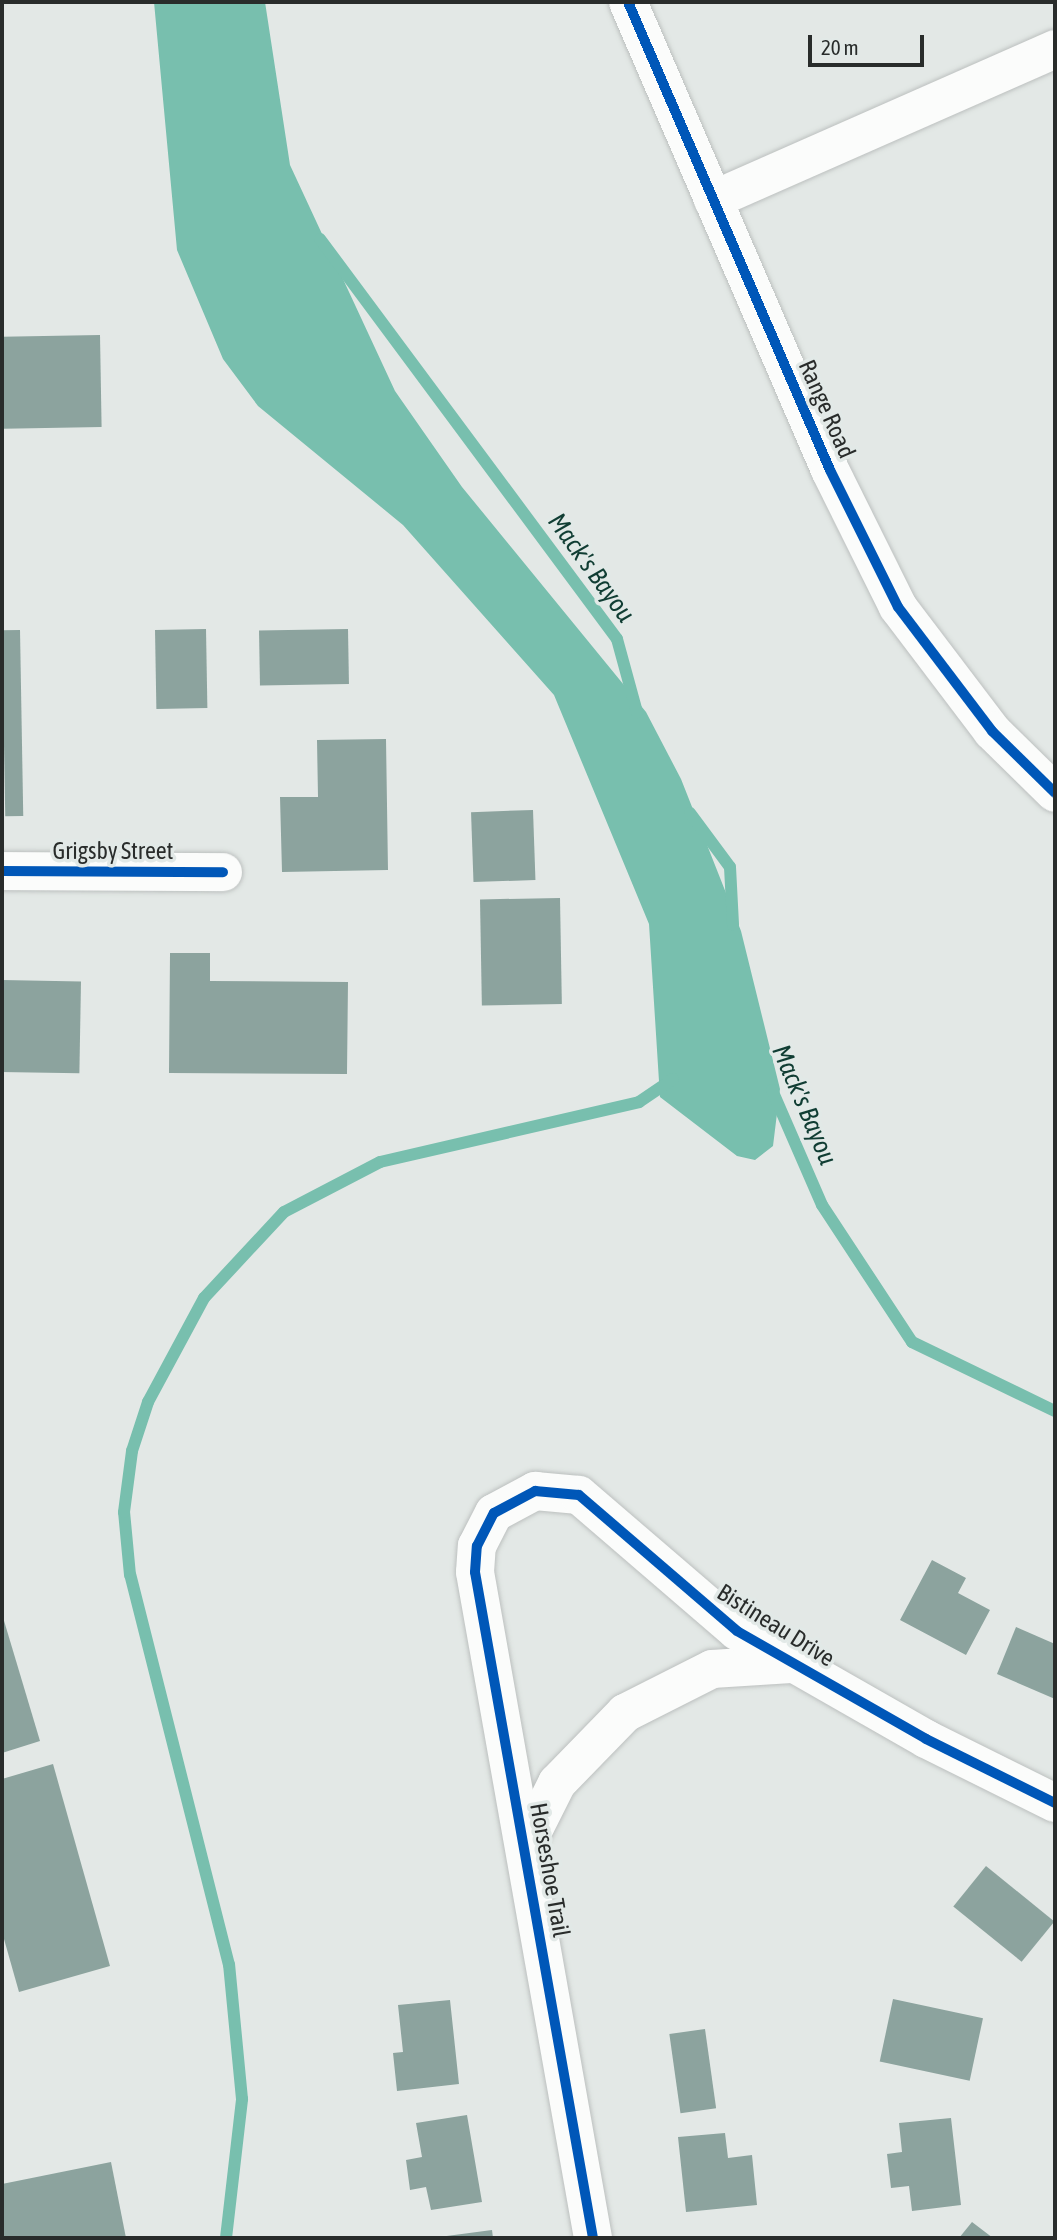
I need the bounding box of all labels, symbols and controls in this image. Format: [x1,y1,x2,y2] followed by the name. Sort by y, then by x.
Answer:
[812,21,928,65] scale bar
[821,35,859,59] text: 20 m
[793,355,861,463] street label: Range Road
[541,507,641,629] water label: Mack's Bayou
[52,837,174,865] street label: Grigsby Street
[765,1040,843,1170] water label: Mack's Bayou
[712,1578,840,1672] street label: Bistineau Drive
[524,1801,576,1939] street label: Horseshoe Trail

